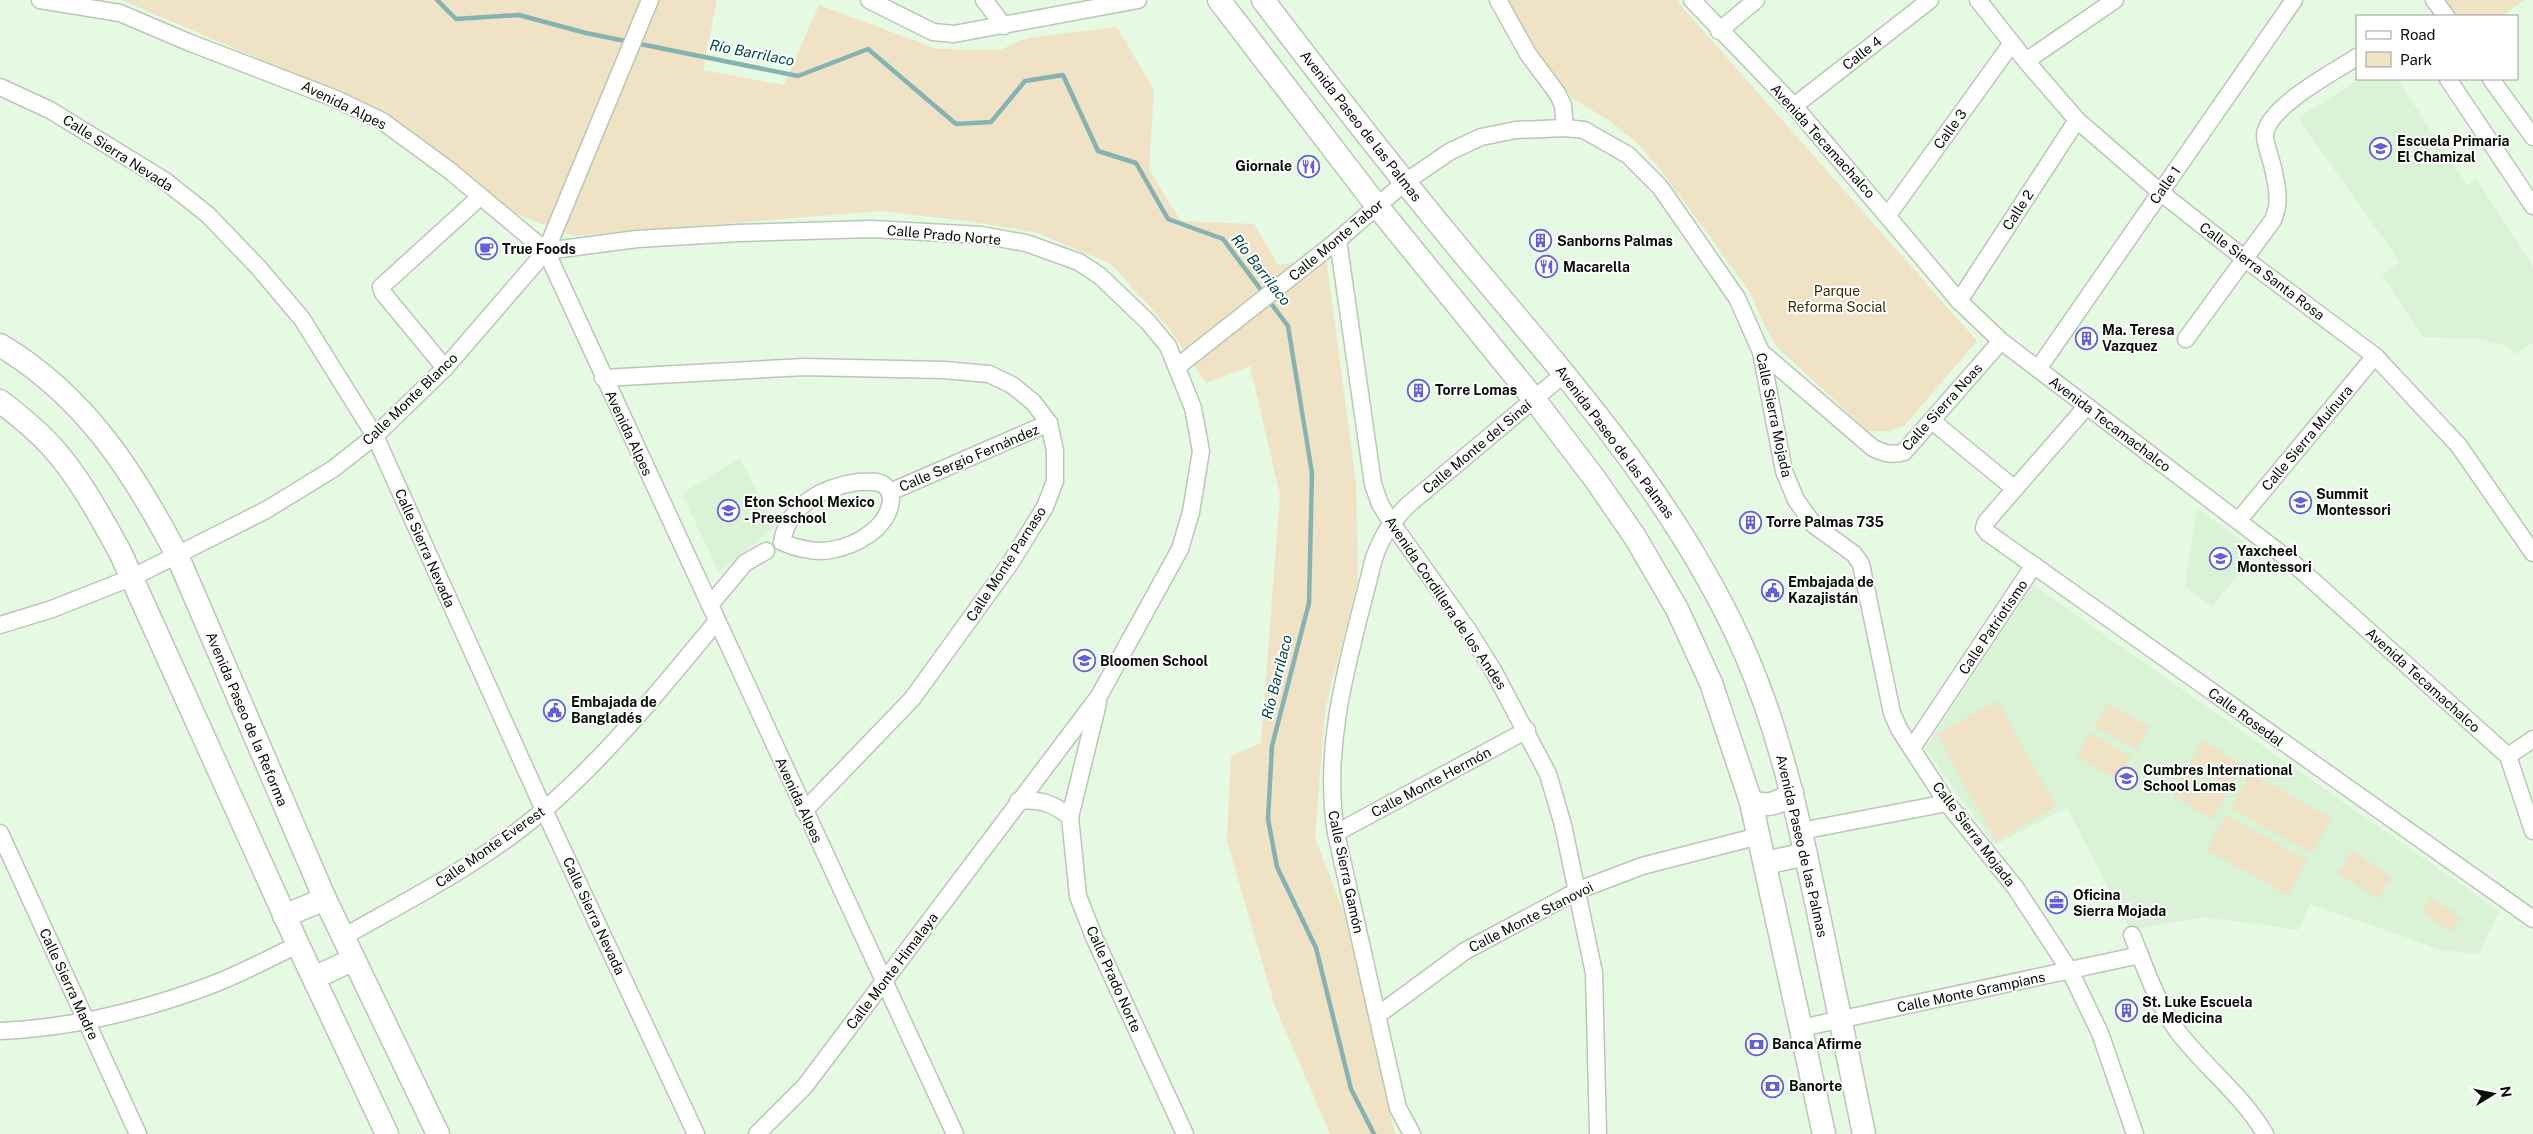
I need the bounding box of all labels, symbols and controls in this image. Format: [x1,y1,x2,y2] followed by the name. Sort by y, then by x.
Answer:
[2356,15,2518,80] legend
[2400,26,2436,43] text: Road
[1839,33,1885,73] street label: Calle 4
[708,36,796,69] water label: Río Barrilaco
[1297,47,1425,205] street label: Avenida Paseo de las Palmas
[2400,51,2432,68] text: Park
[299,78,389,132] street label: Avenida Alpes
[1768,81,1879,201] street label: Avenida Tecamachalco
[1930,106,1970,152] street label: Calle 3
[60,111,176,195] street label: Calle Sierra Nevada
[2397,133,2509,165] place label: Escuela Primaria El Chamizal
[2369,137,2393,161] school or university icon: Escuela Primaria El Chamizal
[1296,154,1320,178] restaurant icon: Giornale
[1235,158,1292,174] place label: Giornale
[2146,163,2184,207] street label: Calle 1
[1999,187,2037,233] street label: Calle 2
[1286,196,1386,284] street label: Calle Monte Tabor
[2196,219,2328,323] street label: Calle Sierra Santa Rosa
[886,222,1002,248] street label: Calle Prado Norte
[1529,229,1553,253] building icon: Sanborns Palmas
[1228,231,1295,309] water label: Río Barrilaco
[1557,233,1673,249] place label: Sanborns Palmas
[474,237,498,261] cafe icon: True Foods
[502,241,576,257] place label: True Foods
[1535,255,1559,279] restaurant icon: Macarella
[1563,259,1630,275] place label: Macarella
[1787,283,1887,315] park label: Parque Reforma Social
[2102,322,2174,354] place label: Ma. Teresa Vazquez
[2074,326,2098,350] building icon: Ma. Teresa Vazquez
[359,349,461,448] street label: Calle Monte Blanco
[1753,351,1795,479] street label: Calle Sierra Mojada
[1899,360,1985,454] street label: Calle Sierra Noas
[1552,363,1678,521] street label: Avenida Paseo de las Palmas
[2046,373,2174,475] street label: Avenida Tecamachalco
[1407,378,1431,402] building icon: Torre Lomas
[1435,382,1517,398] place label: Torre Lomas
[2258,382,2356,494] street label: Calle Sierra Muínura
[602,388,656,478] street label: Avenida Alpes
[1419,397,1535,497] street label: Calle Monte del Sinaí
[897,421,1042,495] street label: Calle Sergio Fernández
[392,486,458,610] street label: Calle Sierra Nevada
[2316,486,2391,518] place label: Summit Montessori
[2288,490,2312,514] school or university icon: Summit Montessori
[744,494,875,526] place label: Eton School Mexico - Preeschool
[716,498,740,522] school or university icon: Eton School Mexico - Preeschool
[963,504,1049,624] street label: Calle Monte Parnaso
[1738,510,1762,534] building icon: Torre Palmas 735
[1382,514,1510,692] street label: Avenida Cordillera de los Andes
[1766,514,1884,530] place label: Torre Palmas 735
[2237,543,2312,575] place label: Yaxcheel Montessori
[2209,547,2233,571] school or university icon: Yaxcheel Montessori
[1788,574,1874,606] place label: Embajada de Kazajistán
[1955,577,2031,677] street label: Calle Patriotismo
[1760,578,1784,602] public building icon: Embajada de Kazajistán
[2363,625,2483,736] street label: Avenida Tecamachalco
[203,629,291,809] street label: Avenida Paseo de la Reforma
[1258,633,1295,721] water label: Río Barrilaco
[1072,649,1096,673] school or university icon: Bloomen School
[1100,653,1209,669] place label: Bloomen School
[2205,684,2287,750] street label: Calle Rosedal
[571,694,657,726] place label: Embajada de Bangladés
[543,698,567,722] public building icon: Embajada de Bangladés
[1368,744,1494,820] street label: Calle Monte Hermón
[1773,753,1831,939] street label: Avenida Paseo de las Palmas
[772,755,826,845] street label: Avenida Alpes
[2143,762,2293,794] place label: Cumbres International School Lomas
[2115,766,2139,790] school or university icon: Cumbres International School Lomas
[1929,779,2019,889] street label: Calle Sierra Mojada
[432,803,548,891] street label: Calle Monte Everest
[1325,809,1367,935] street label: Calle Sierra Gamón
[560,855,628,977] street label: Calle Sierra Nevada
[1466,879,1596,955] street label: Calle Monte Stanovoi
[2073,887,2166,919] place label: Oficina Sierra Mojada
[2045,891,2069,915] office icon: Oficina Sierra Mojada
[843,910,941,1032] street label: Calle Monte Himalaya
[1083,923,1145,1035] street label: Calle Prado Norte
[36,926,102,1042] street label: Calle Sierra Madre
[1896,968,2046,1016] street label: Calle Monte Grampians
[2142,994,2252,1026] place label: St. Luke Escuela de Medicina
[2114,998,2138,1022] building icon: St. Luke Escuela de Medicina
[1744,1032,1768,1056] bank icon: Banca Afirme
[1772,1036,1862,1052] place label: Banca Afirme
[2468,1069,2518,1119] north arrow
[1761,1074,1785,1098] bank icon: Banorte
[1789,1078,1842,1094] place label: Banorte
[2497,1085,2515,1099] text: N

